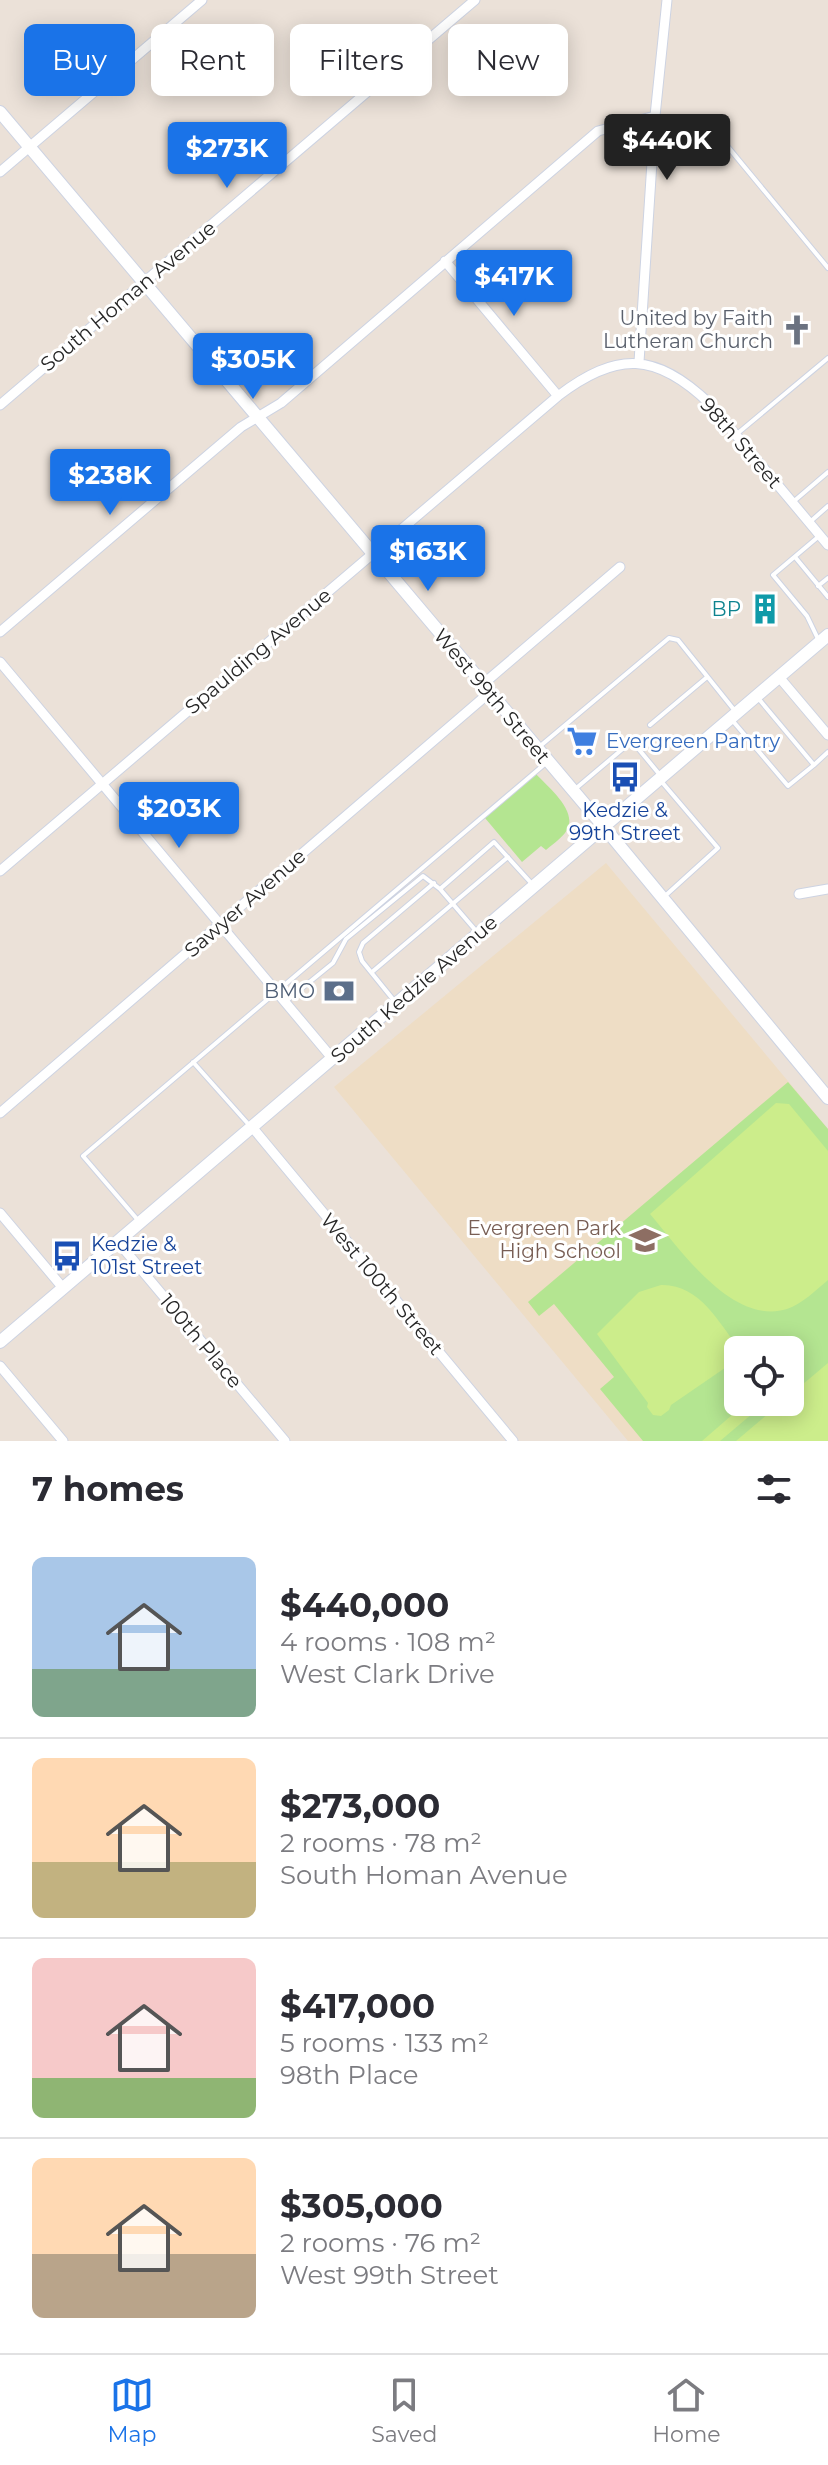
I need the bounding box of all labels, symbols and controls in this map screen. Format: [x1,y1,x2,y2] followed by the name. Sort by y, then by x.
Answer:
[24,24,135,96] chip: Buy
[151,24,274,96] chip: Rent
[290,24,432,96] chip: Filters
[448,24,568,96] chip: New
[611,114,723,182] pin: $440K
[171,122,283,190] pin: $273K
[622,124,712,156] text: $440K
[186,132,268,164] text: $273K
[36,216,220,376] street label: South Homan Avenue
[458,250,570,318] pin: $417K
[474,260,554,292] text: $417K
[603,306,773,353] place label: United by Faith Lutheran Church
[780,313,814,347] church icon: United by Faith Lutheran Church
[197,333,309,401] pin: $305K
[211,343,295,375] text: $305K
[695,393,787,493] street label: 98th Street
[54,449,166,517] pin: $238K
[68,459,152,491] text: $238K
[372,525,484,593] pin: $163K
[389,535,467,567] text: $163K
[180,583,336,719] street label: Spaulding Avenue
[748,592,782,626] building icon: BP
[712,597,741,621] place label: BP
[429,624,555,768] street label: West 99th Street
[565,724,599,758] supermarket icon: Evergreen Pantry
[606,729,780,753] place label: Evergreen Pantry
[608,760,642,794] bus stop icon: Kedzie & 99th Street
[123,782,235,850] pin: $203K
[137,792,221,824] text: $203K
[569,798,681,845] place label: Kedzie & 99th Street
[179,844,311,962] street label: Sawyer Avenue
[326,910,502,1068] street label: South Kedzie Avenue
[322,974,356,1008] bank icon: BMO
[264,979,315,1003] place label: BMO
[316,1208,448,1360] street label: West 100th Street
[467,1216,621,1263] place label: Evergreen Park High School
[628,1223,662,1257] school or university icon: Evergreen Park High School
[91,1232,202,1279] place label: Kedzie & 101st Street
[50,1239,84,1273] bus stop icon: Kedzie & 101st Street
[155,1289,247,1393] street label: 100th Place
[724,1336,804,1416] map controls
[724,1336,804,1416] button: locate
[752,1467,796,1511] icon: filters
[32,1468,184,1510] text: 7 homes
[280,1584,449,1626] text: $440,000
[96,1589,192,1685] icon: home
[280,1626,496,1658] text: 4 rooms · 108 m²
[280,1658,495,1690] text: West Clark Drive
[280,1785,440,1827] text: $273,000
[96,1790,192,1886] icon: home
[280,1827,482,1859] text: 2 rooms · 78 m²
[280,1859,568,1891] text: South Homan Avenue
[280,1985,435,2027] text: $417,000
[96,1990,192,2086] icon: home
[280,2027,489,2059] text: 5 rooms · 133 m²
[280,2059,418,2091] text: 98th Place
[280,2185,443,2227] text: $305,000
[96,2190,192,2286] icon: home
[280,2227,481,2259] text: 2 rooms · 76 m²
[280,2259,499,2291] text: West 99th Street
[107,2373,156,2448] tab: Map
[371,2373,437,2448] tab: Saved
[652,2373,721,2448] tab: Home

